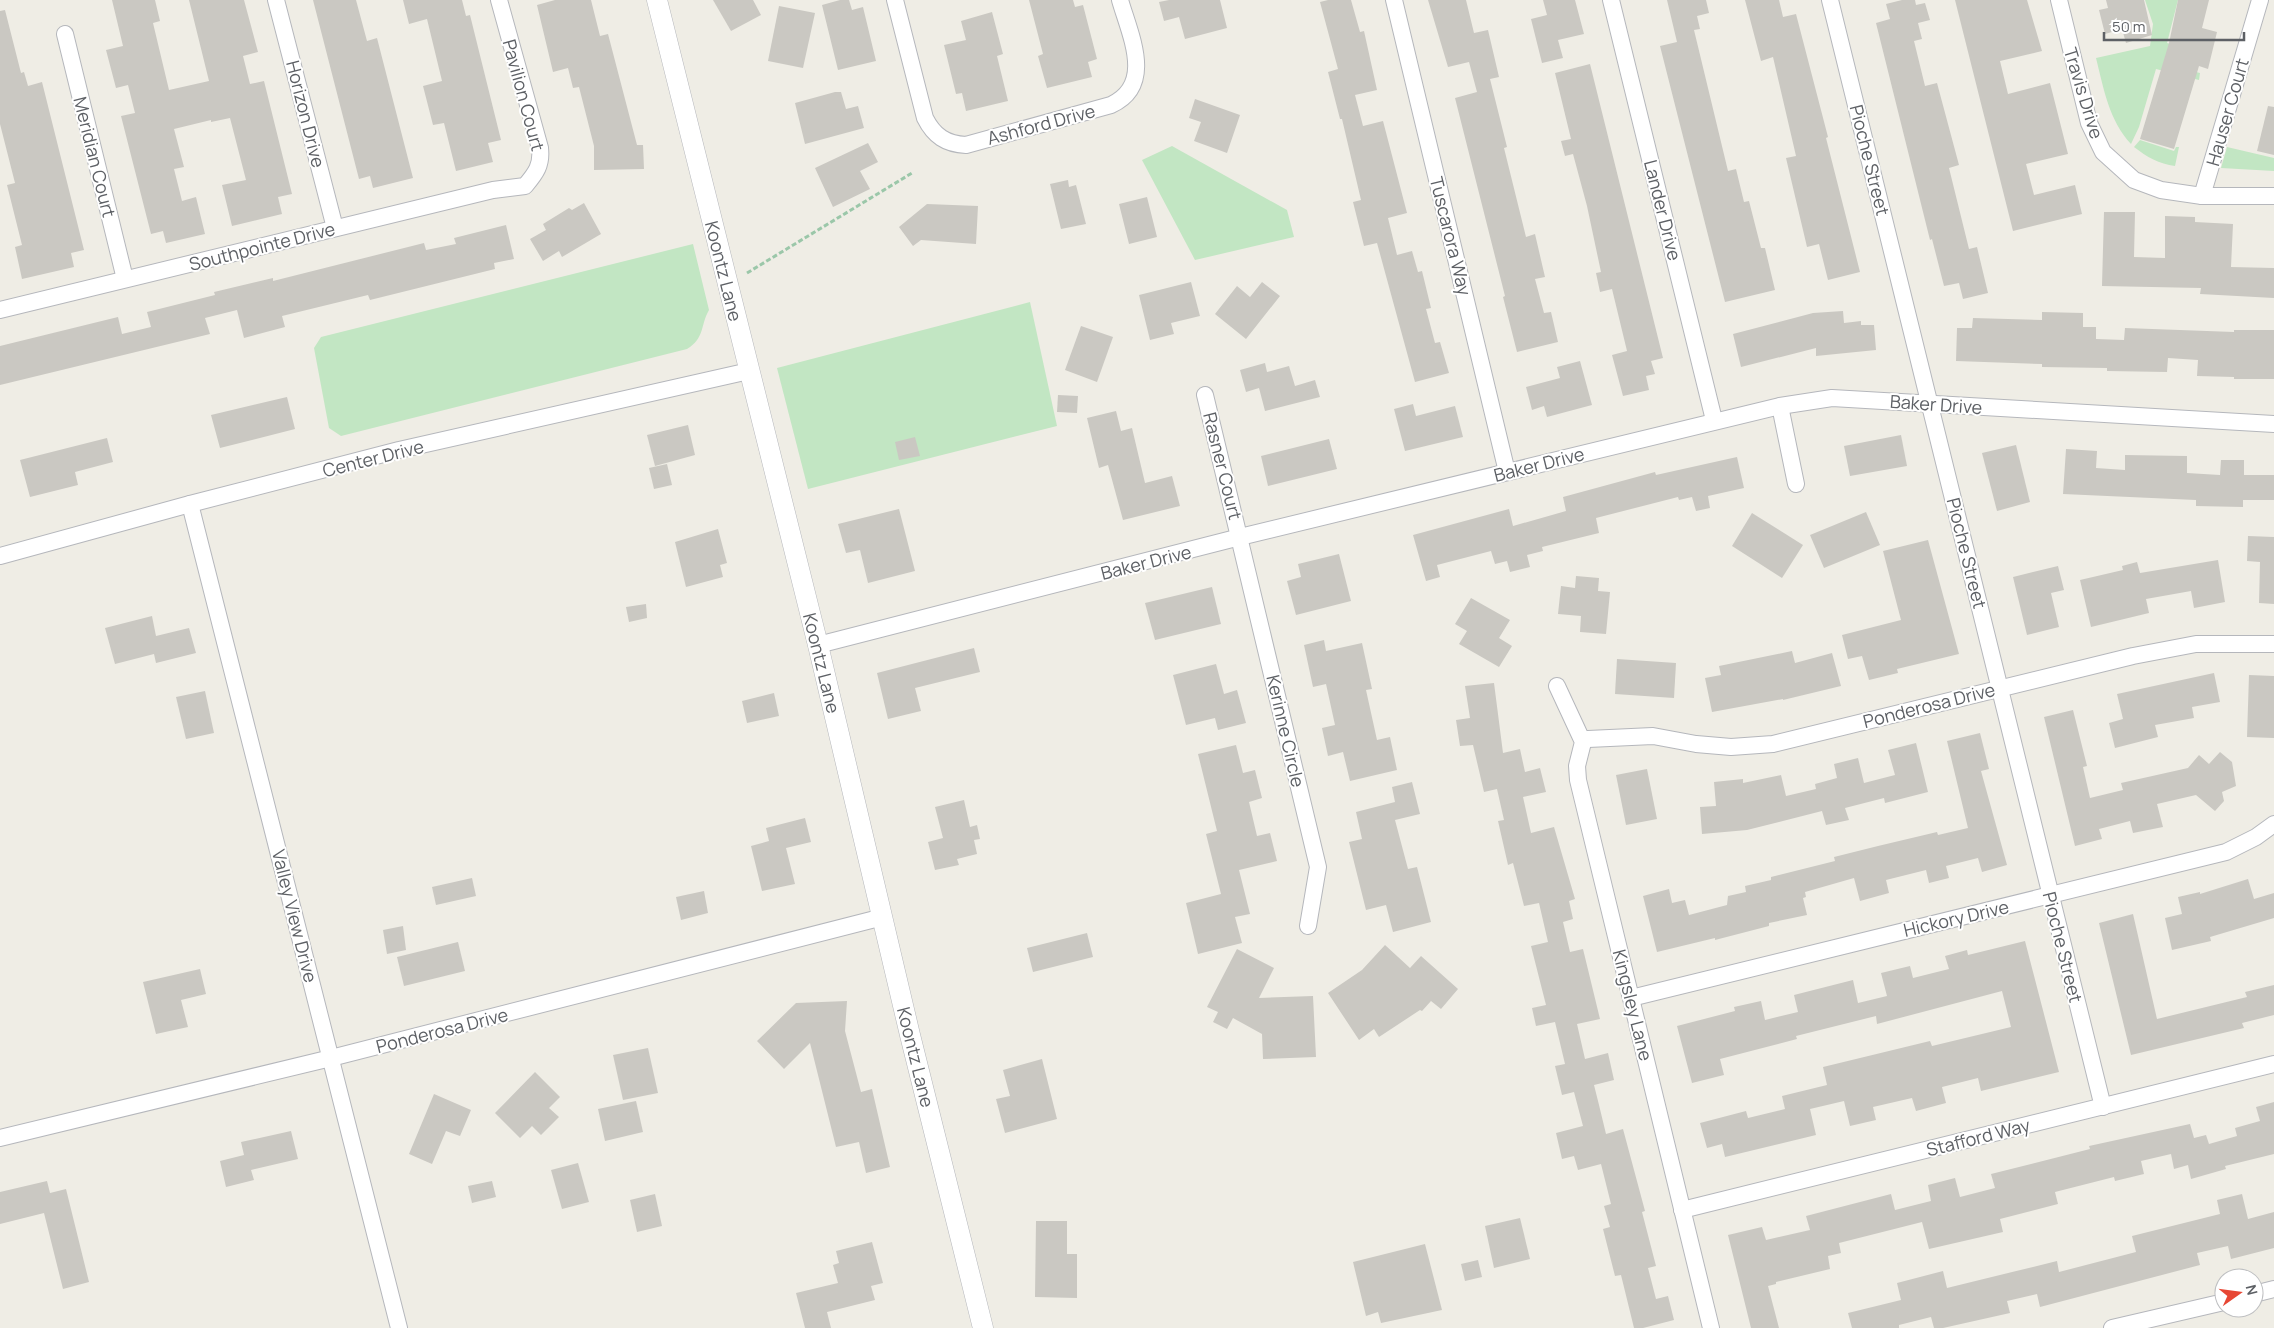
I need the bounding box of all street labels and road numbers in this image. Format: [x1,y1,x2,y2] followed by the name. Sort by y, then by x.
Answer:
[498,36,550,154] street label: Pavilion Court
[2059,45,2109,141] street label: Travis Drive
[2200,55,2254,169] street label: Hauser Court
[281,58,331,170] street label: Horizon Drive
[68,94,122,220] street label: Meridian Court
[984,98,1098,150] street label: Ashford Drive
[1845,102,1895,218] street label: Pioche Street
[1639,157,1687,263] street label: Lander Drive
[1425,174,1477,298] street label: Tuscarora Way
[187,216,337,276] street label: Southpointe Drive
[700,218,748,324] street label: Koontz Lane
[1889,389,1983,419] street label: Baker Drive
[1198,410,1248,522] street label: Rasner Court
[320,434,426,482] street label: Center Drive
[1491,441,1587,487] street label: Baker Drive
[1942,495,1992,611] street label: Pioche Street
[1098,539,1194,585] street label: Baker Drive
[798,610,846,716] street label: Koontz Lane
[1261,673,1311,789] street label: Kerinne Circle
[1860,677,1998,733] street label: Ponderosa Drive
[267,847,323,985] street label: Valley View Drive
[2038,889,2088,1005] street label: Pioche Street
[1901,894,2011,942] street label: Hickory Drive
[1608,947,1658,1063] street label: Kingsley Lane
[373,1002,511,1058] street label: Ponderosa Drive
[892,1004,940,1110] street label: Koontz Lane
[1924,1112,2033,1161] street label: Stafford Way

